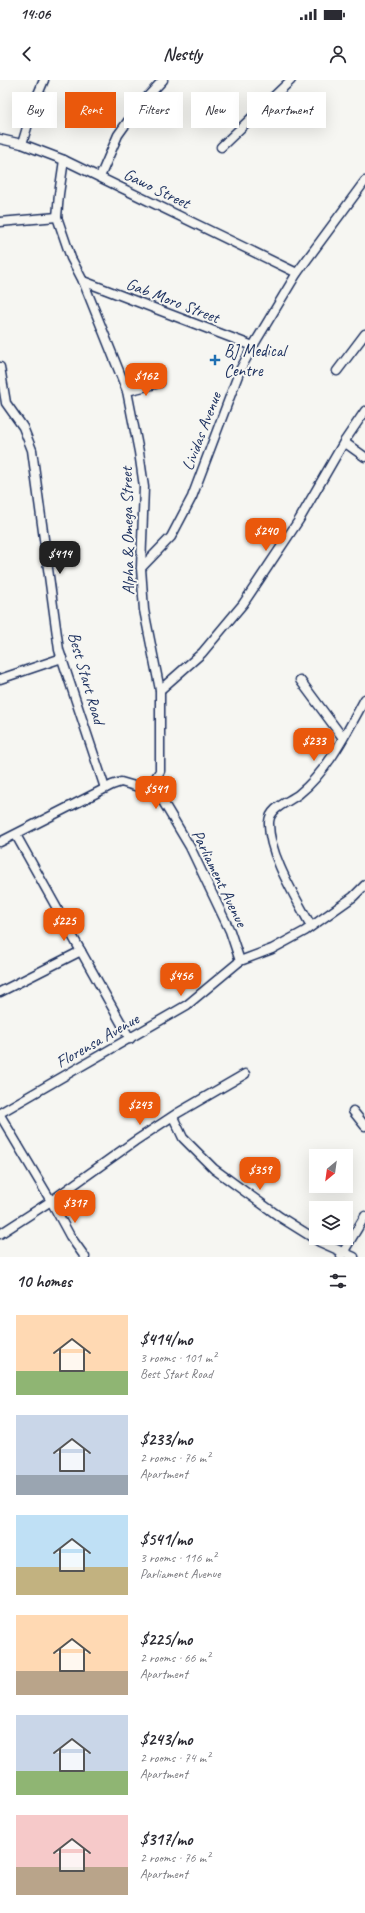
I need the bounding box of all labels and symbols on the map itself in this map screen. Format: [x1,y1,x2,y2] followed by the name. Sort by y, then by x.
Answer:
[120,163,195,215] street label: Gawo Street
[123,273,225,329] street label: Gab Moro Street
[224,340,289,381] place label: BJ Medical Centre
[209,354,221,366] marker: BJ Medical Centre
[122,363,170,397] pin: $162
[177,388,227,473] street label: Lividas Avenue
[116,464,139,595] street label: Alpha & Omega Street
[242,518,290,552] pin: $240
[36,541,84,575] pin: $414
[63,630,110,729] street label: Best Start Road
[290,728,338,762] pin: $233
[132,776,180,810] pin: $541
[187,826,253,931] street label: Parliament Avenue
[40,908,88,942] pin: $225
[157,963,205,997] pin: $456
[52,1008,144,1073] street label: Florensa Avenue
[116,1092,164,1126] pin: $243
[309,1149,353,1193] north arrow
[236,1157,284,1191] pin: $359
[51,1190,99,1224] pin: $317

